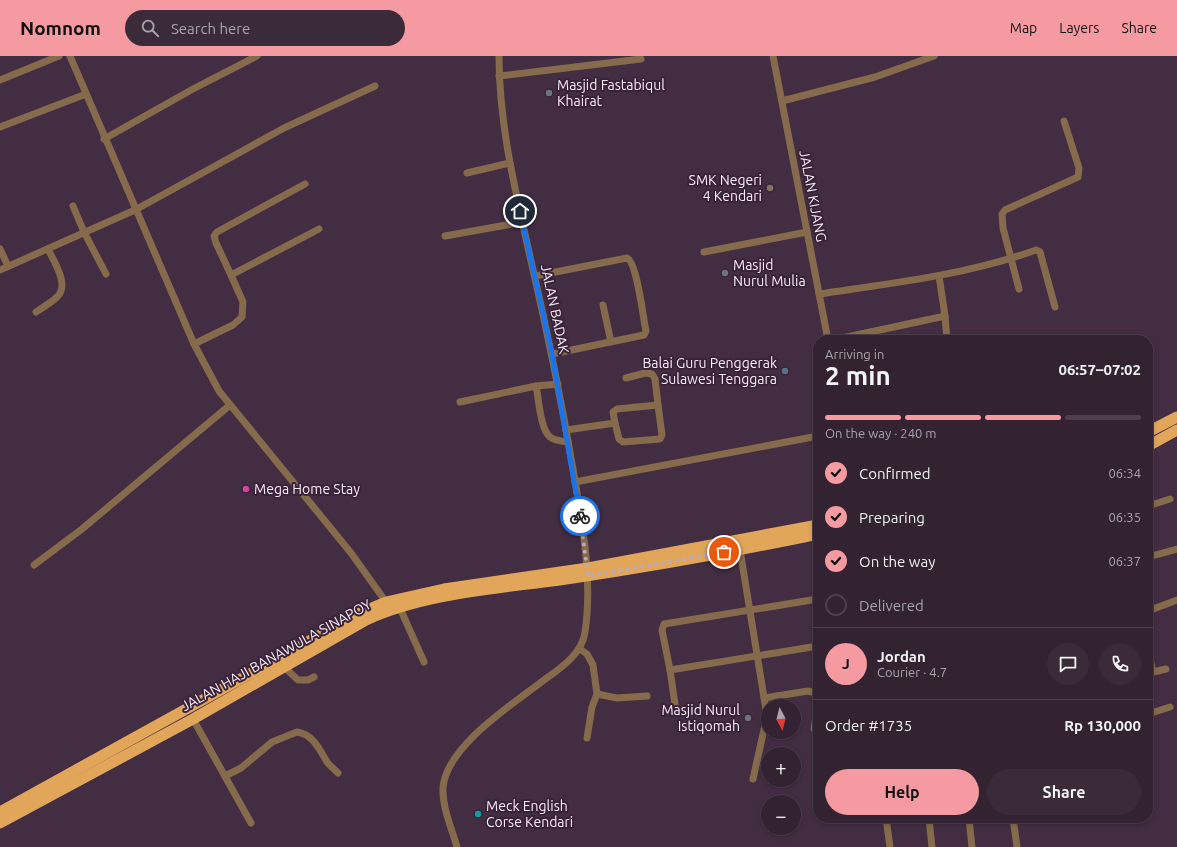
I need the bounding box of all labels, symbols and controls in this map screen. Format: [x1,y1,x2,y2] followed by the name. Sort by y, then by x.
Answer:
[125,10,405,46] search box
[20,17,101,39] text: Nomnom
[139,17,161,39] icon: search
[171,20,250,37] text: Search here
[1010,20,1037,36] text: Map
[1059,20,1099,36] text: Layers
[1121,20,1157,36] text: Share
[557,77,665,109] place label: Masjid Fastabiqul Khairat
[544,88,554,98] marker: Masjid Fastabiqul Khairat
[796,149,830,243] street label: JALAN KIJANG
[689,172,762,204] place label: SMK Negeri 4 Kendari
[765,183,775,193] marker: SMK Negeri 4 Kendari
[503,194,537,228] pin
[509,200,531,222] icon: home
[733,257,806,289] place label: Masjid Nurul Mulia
[538,263,572,356] street label: JALAN BADAK
[720,268,730,278] marker: Masjid Nurul Mulia
[825,347,884,361] text: Arriving in
[642,355,777,387] place label: Balai Guru Penggerak Sulawesi Tenggara
[825,361,891,390] text: 2 min
[1058,361,1141,378] text: 06:57–07:02
[780,366,790,376] marker: Balai Guru Penggerak Sulawesi Tenggara
[825,426,937,440] text: On the way · 240 m
[825,462,847,484] icon: check
[859,465,931,482] text: Confirmed
[1108,466,1141,480] text: 06:34
[254,481,360,497] place label: Mega Home Stay
[241,484,251,494] marker: Mega Home Stay
[560,496,600,536] courier
[569,505,591,527] icon: bike
[825,506,847,528] icon: check
[859,509,925,526] text: Preparing
[1108,510,1141,524] text: 06:35
[707,535,741,569] pin
[713,541,735,563] icon: bag
[825,550,847,572] icon: check
[859,553,935,570] text: On the way
[1108,554,1141,568] text: 06:37
[178,596,374,714] street label: JALAN HAJI BANAWULA SINAPOY
[859,597,924,614] text: Delivered
[1047,643,1089,685] button: chat
[1099,643,1141,685] button: phone
[877,648,926,665] text: Jordan
[842,655,850,672] text: J
[877,665,947,679] text: Courier · 4.7
[761,699,801,739] north arrow
[761,699,801,835] map controls
[661,702,740,734] place label: Masjid Nurul Istiqomah
[743,713,753,723] marker: Masjid Nurul Istiqomah
[825,717,912,734] text: Order #1735
[1064,717,1141,734] text: Rp 130,000
[761,747,801,787] button: +
[825,769,979,815] button: Help
[987,769,1141,815] button: Share
[761,795,801,835] button: −
[486,798,573,830] place label: Meck English Corse Kendari
[473,809,483,819] marker: Meck English Corse Kendari

